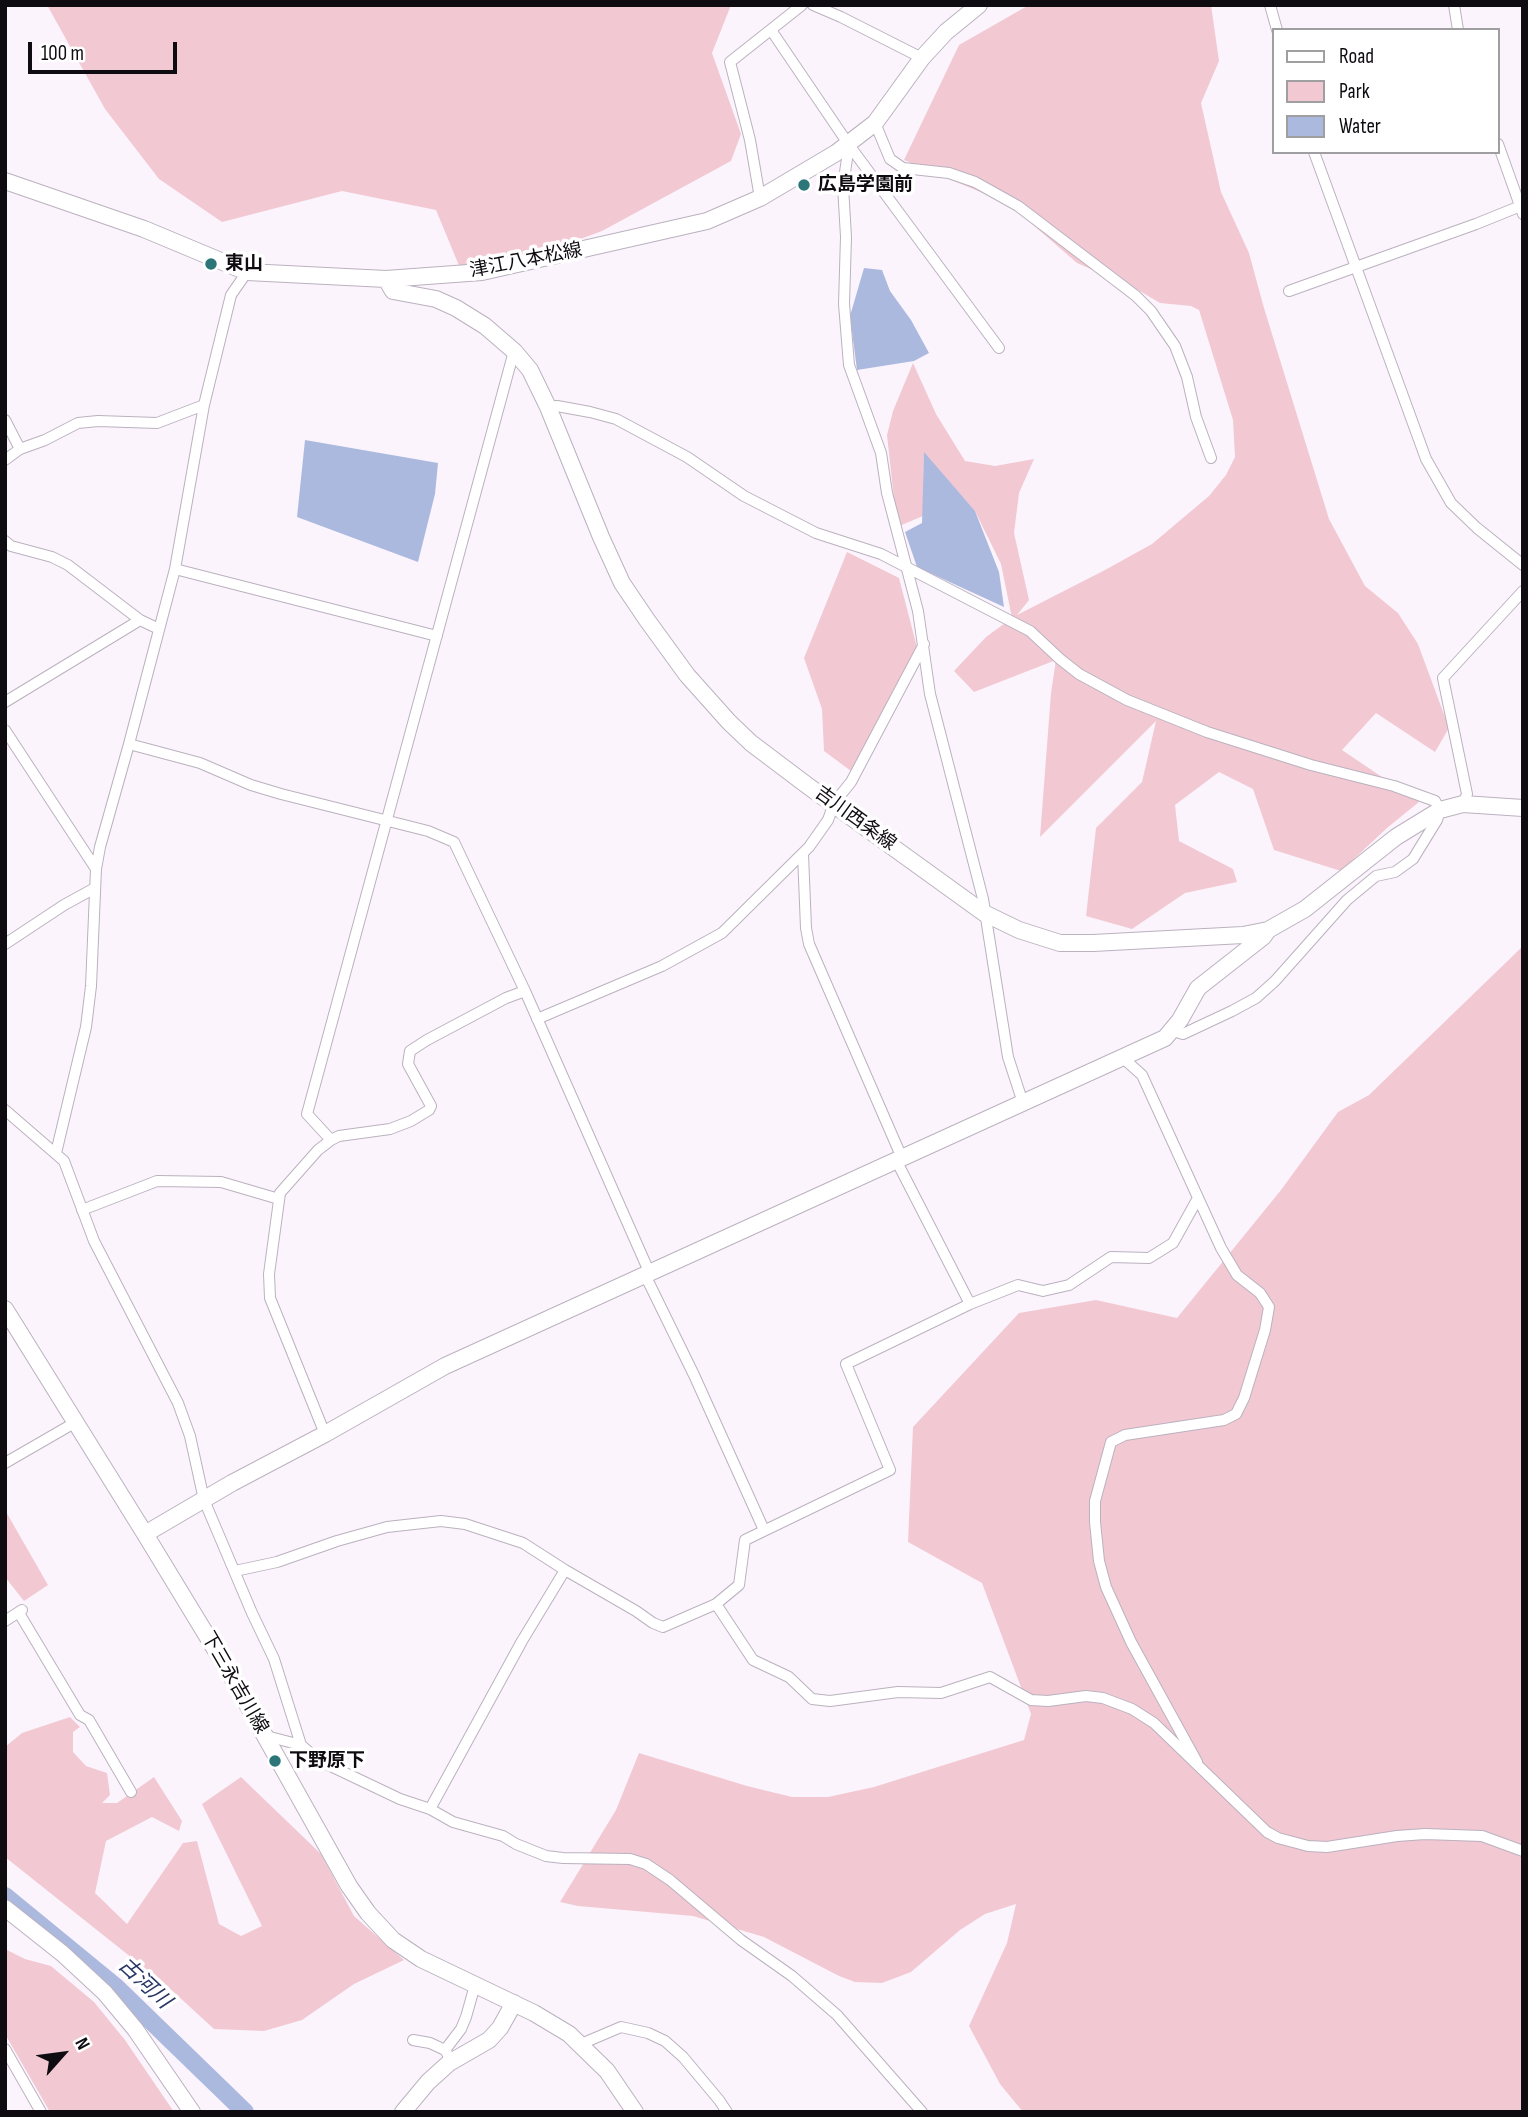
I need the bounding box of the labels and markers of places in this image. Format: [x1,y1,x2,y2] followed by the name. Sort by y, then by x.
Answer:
[818,174,913,196] place label: 広島学園前
[796,177,812,193] marker: 広島学園前
[225,253,263,275] place label: 東山
[203,256,219,272] marker: 東山
[289,1750,365,1772] place label: 下野原下
[267,1753,283,1769] marker: 下野原下

